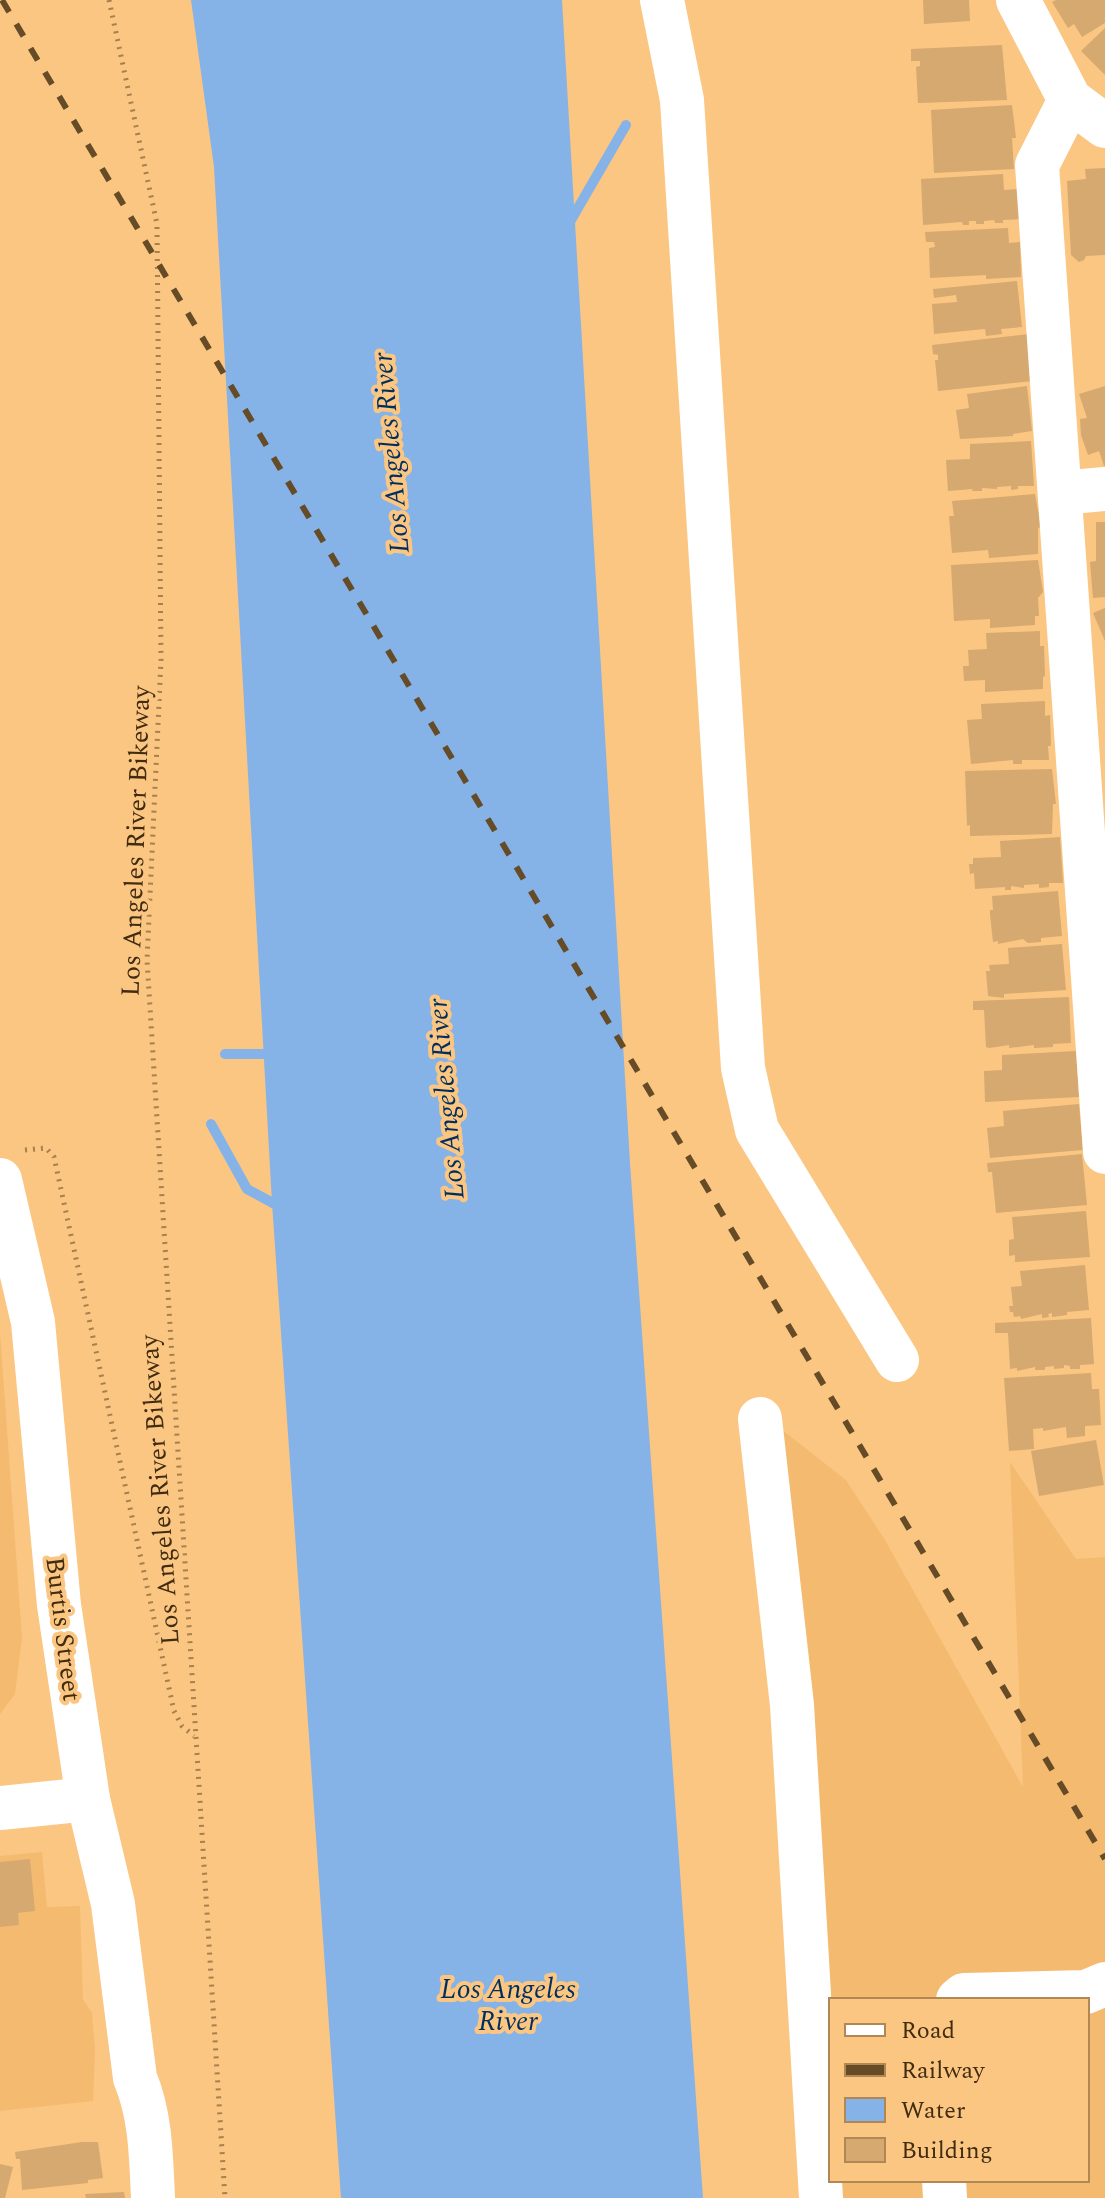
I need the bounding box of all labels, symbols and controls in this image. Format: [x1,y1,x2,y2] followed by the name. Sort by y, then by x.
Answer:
[361,350,422,555] water label: Los Angeles River
[111,683,161,997] street label: Los Angeles River Bikeway
[416,996,477,1201] water label: Los Angeles River
[129,1332,191,1646] street label: Los Angeles River Bikeway
[34,1555,92,1704] street label: Burtis Street
[440,1968,576,2043] water label: Los Angeles River
[829,1998,1089,2182] legend
[901,2013,955,2049] text: Road
[901,2053,986,2089] text: Railway
[901,2093,965,2129] text: Water
[901,2133,993,2169] text: Building

